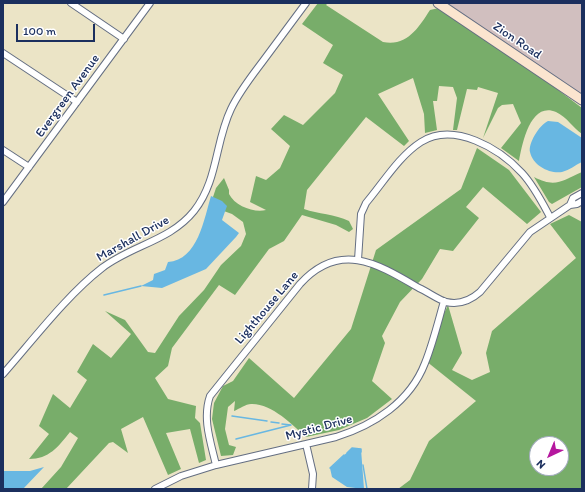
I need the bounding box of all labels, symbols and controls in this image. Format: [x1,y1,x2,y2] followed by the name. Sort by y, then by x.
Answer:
[18,16,97,42] scale bar
[490,19,544,63] street label: Zion Road
[23,24,56,38] text: 100 m
[33,51,103,141] street label: Evergreen Avenue
[94,213,172,265] street label: Marshall Drive
[232,268,302,348] street label: Lighthouse Lane
[284,412,354,444] street label: Mystic Drive
[529,436,569,476] north arrow
[534,457,548,472] text: N

